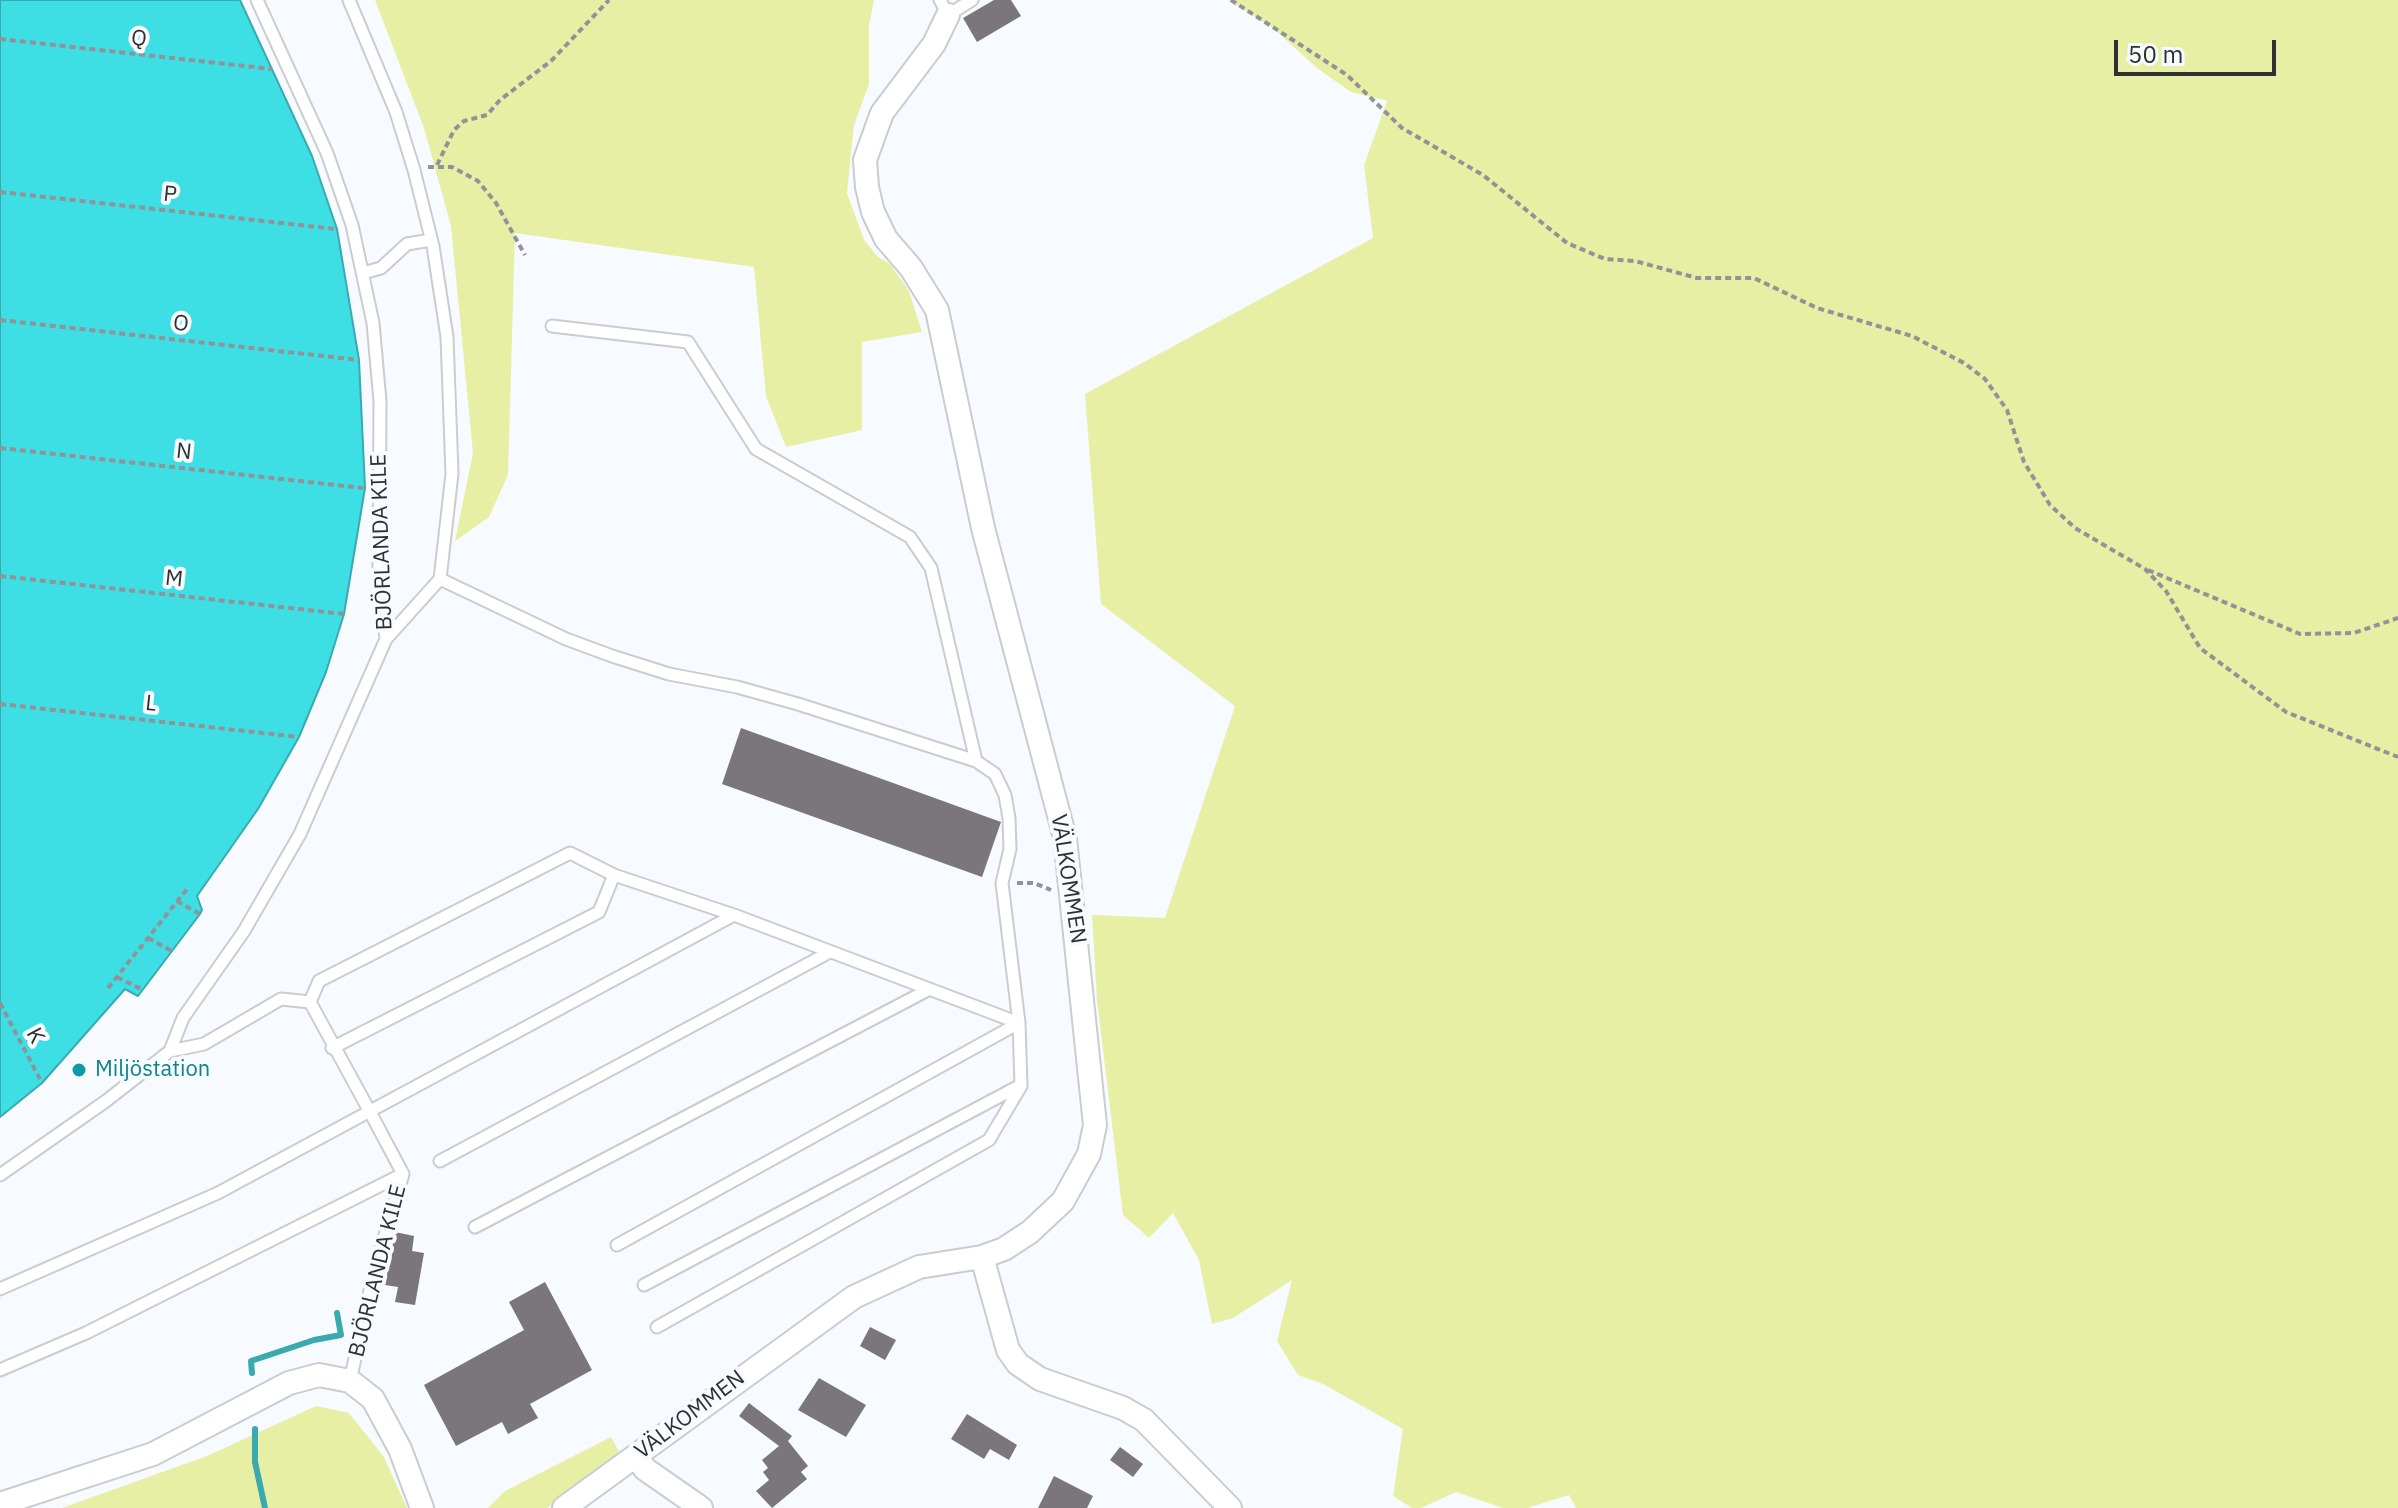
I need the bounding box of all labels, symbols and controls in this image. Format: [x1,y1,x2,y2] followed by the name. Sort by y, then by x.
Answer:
[2118,24,2280,74] scale bar
[130,25,148,53] street label: Q
[2128,38,2183,70] text: 50 m
[162,181,178,209] street label: P
[172,310,190,338] street label: O
[175,438,193,466] street label: N
[366,453,398,631] street label: BJÖRLANDA KILE
[164,565,184,593] street label: M
[144,690,158,718] street label: L
[1045,812,1091,946] street label: VÄLKOMMEN
[20,1024,50,1048] street label: K
[95,1057,210,1083] place label: Miljöstation
[70,1061,88,1079] marker: Miljöstation
[344,1182,412,1360] street label: BJÖRLANDA KILE
[630,1365,750,1465] street label: VÄLKOMMEN

